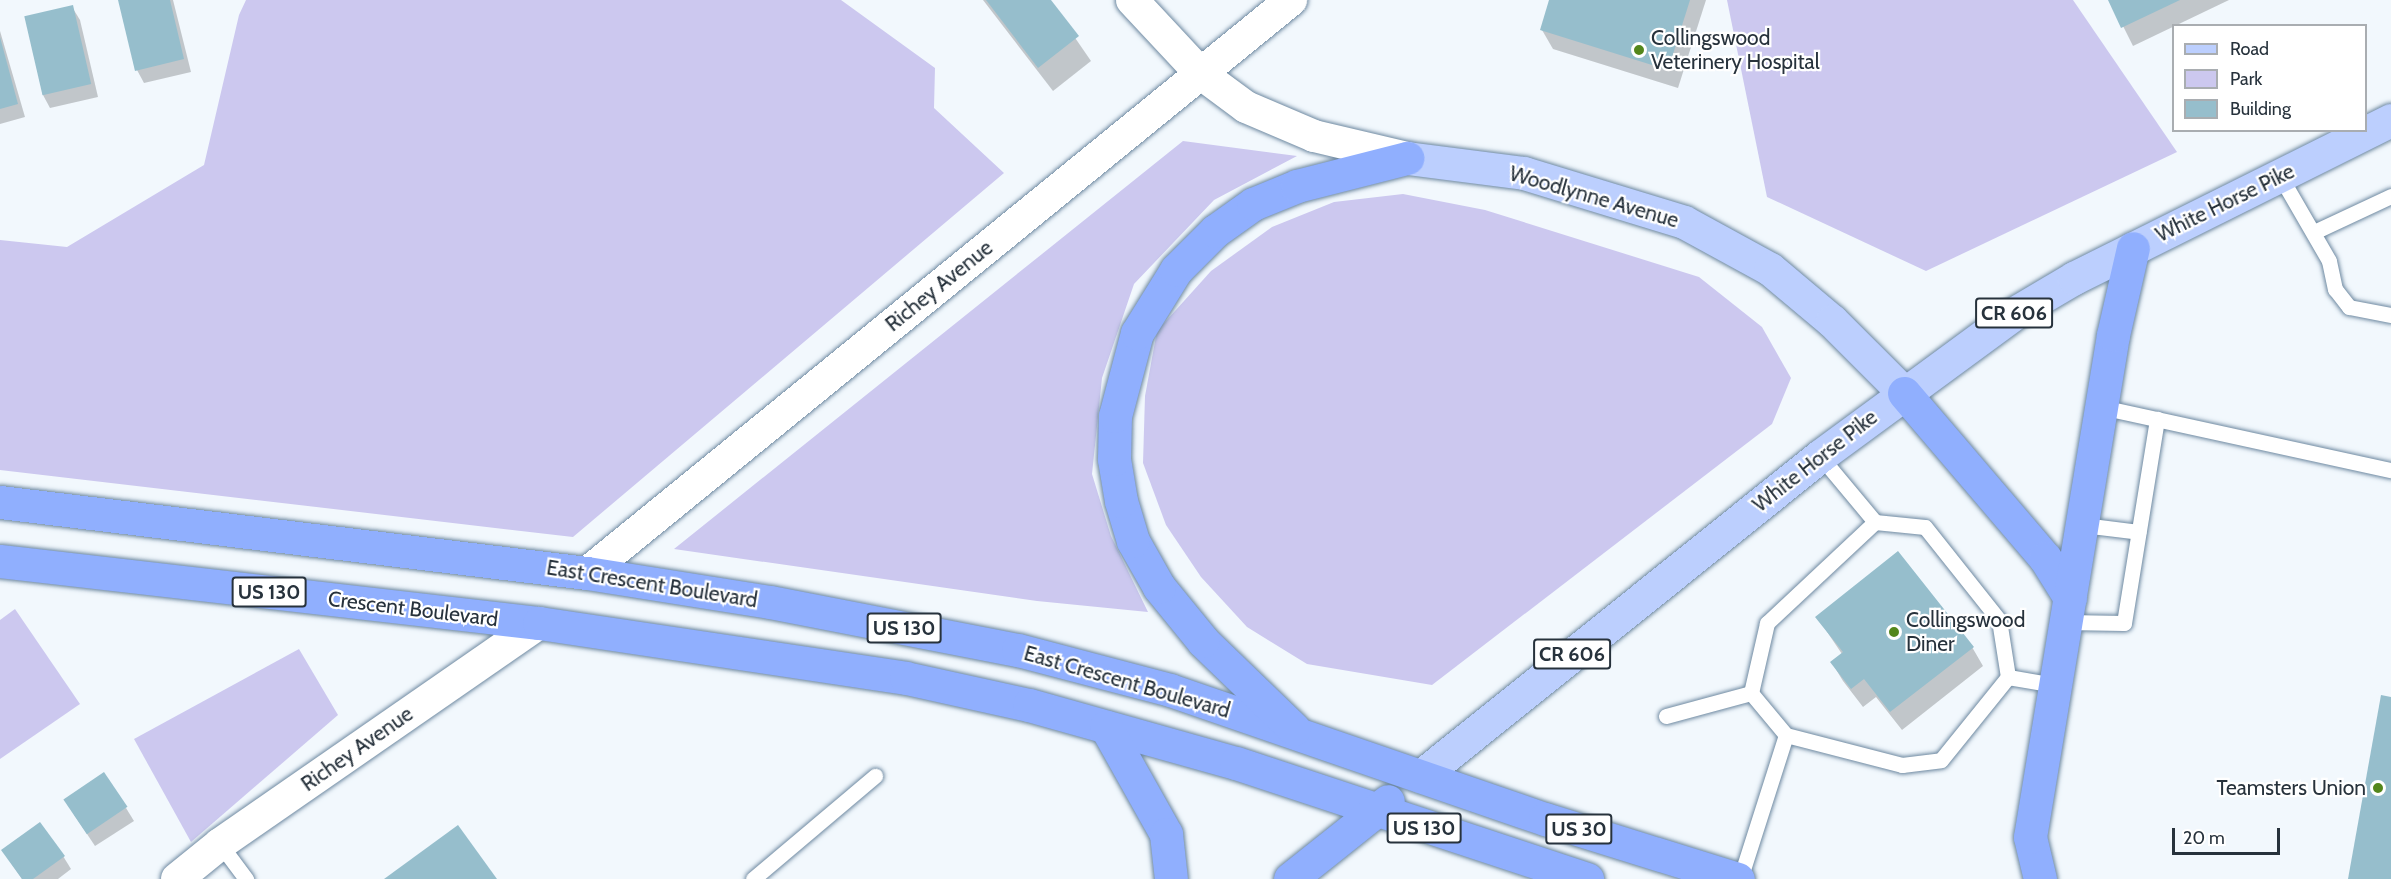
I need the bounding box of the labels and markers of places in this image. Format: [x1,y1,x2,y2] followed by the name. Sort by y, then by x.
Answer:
[1651,25,1820,75] place label: Collingswood Veterinery Hospital
[1632,43,1646,57] marker: Collingswood Veterinery Hospital
[1906,607,2025,657] place label: Collingswood Diner
[1887,625,1901,639] marker: Collingswood Diner
[2216,775,2366,801] place label: Teamsters Union
[2371,781,2385,795] marker: Teamsters Union

